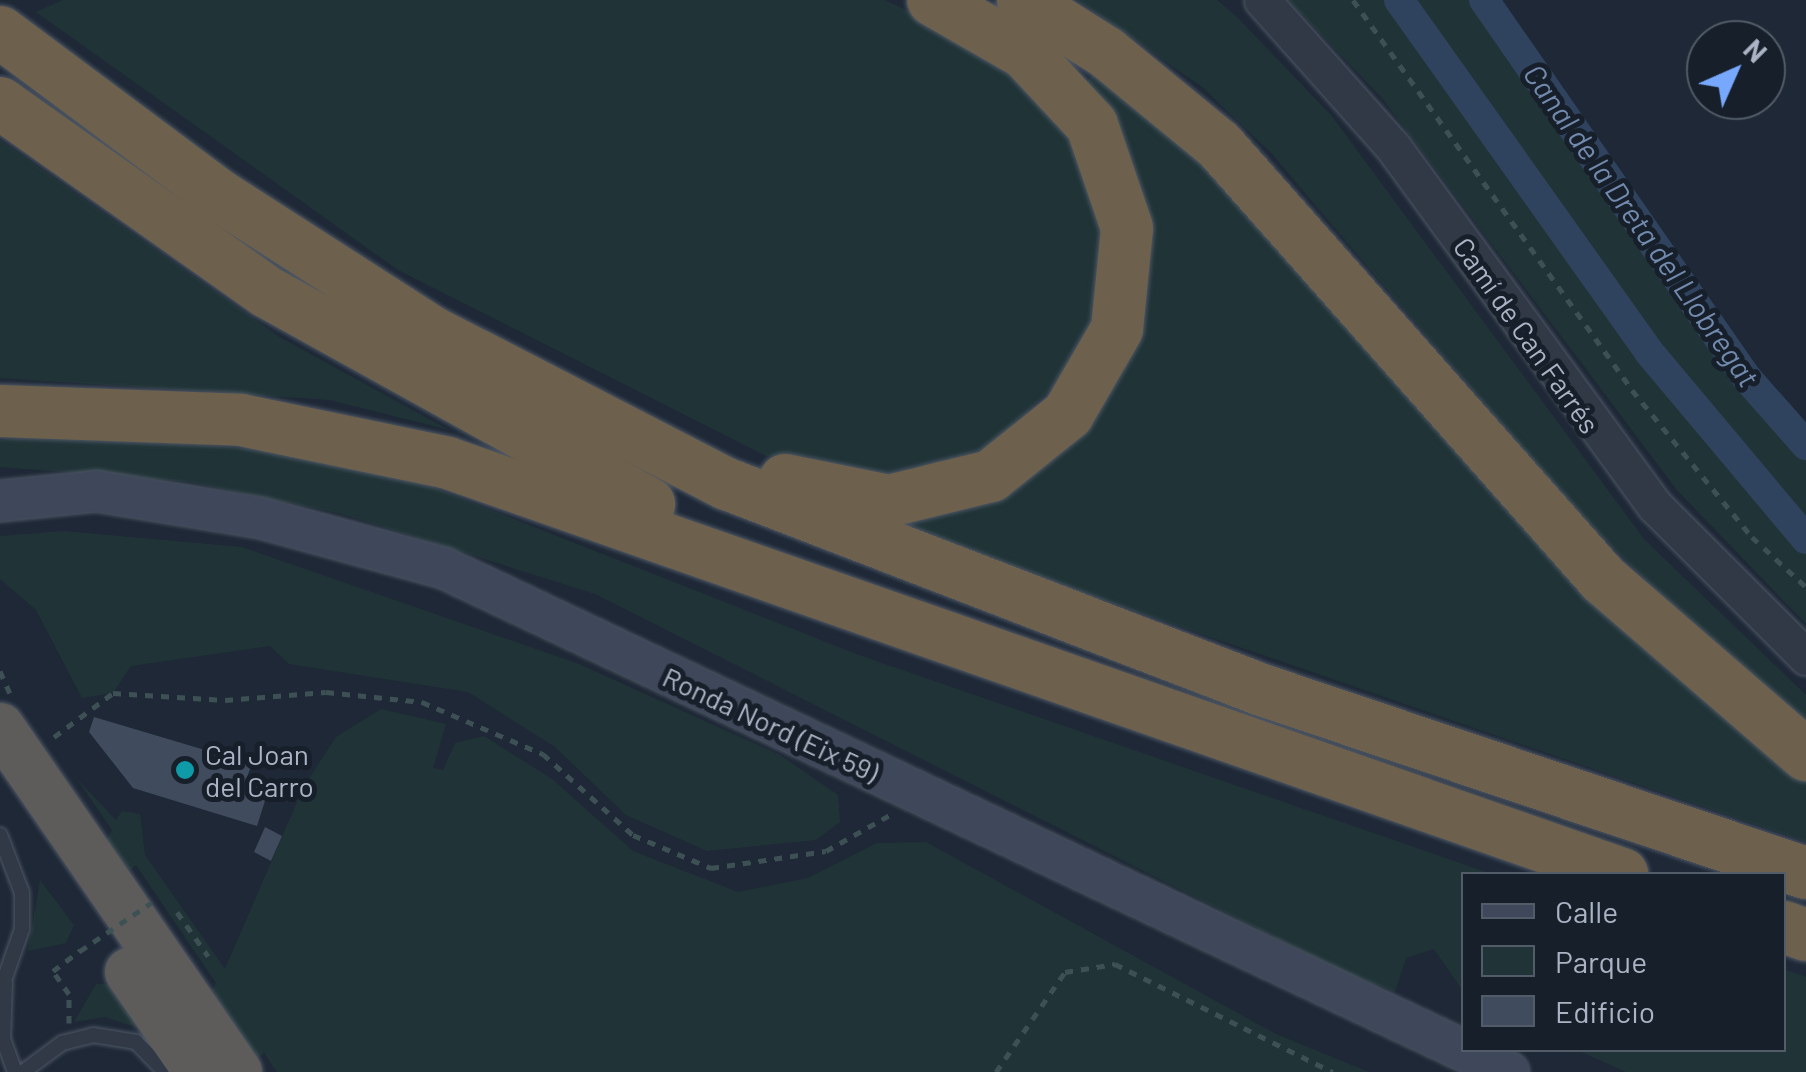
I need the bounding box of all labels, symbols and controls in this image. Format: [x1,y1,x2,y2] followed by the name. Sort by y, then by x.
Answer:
[1686,20,1786,120] north arrow
[1737,32,1774,69] text: N
[1517,57,1767,393] water label: Canal de la Dreta del Llobregat
[1447,231,1607,439] street label: Camí de Can Farrés
[658,659,884,789] street label: Ronda Nord (Eix 59)
[205,737,314,803] place label: Cal Joan del Carro
[174,759,196,781] marker: Cal Joan del Carro
[1461,872,1786,1052] legend
[1555,893,1618,929] text: Calle
[1555,943,1647,979] text: Parque
[1555,993,1655,1029] text: Edificio

